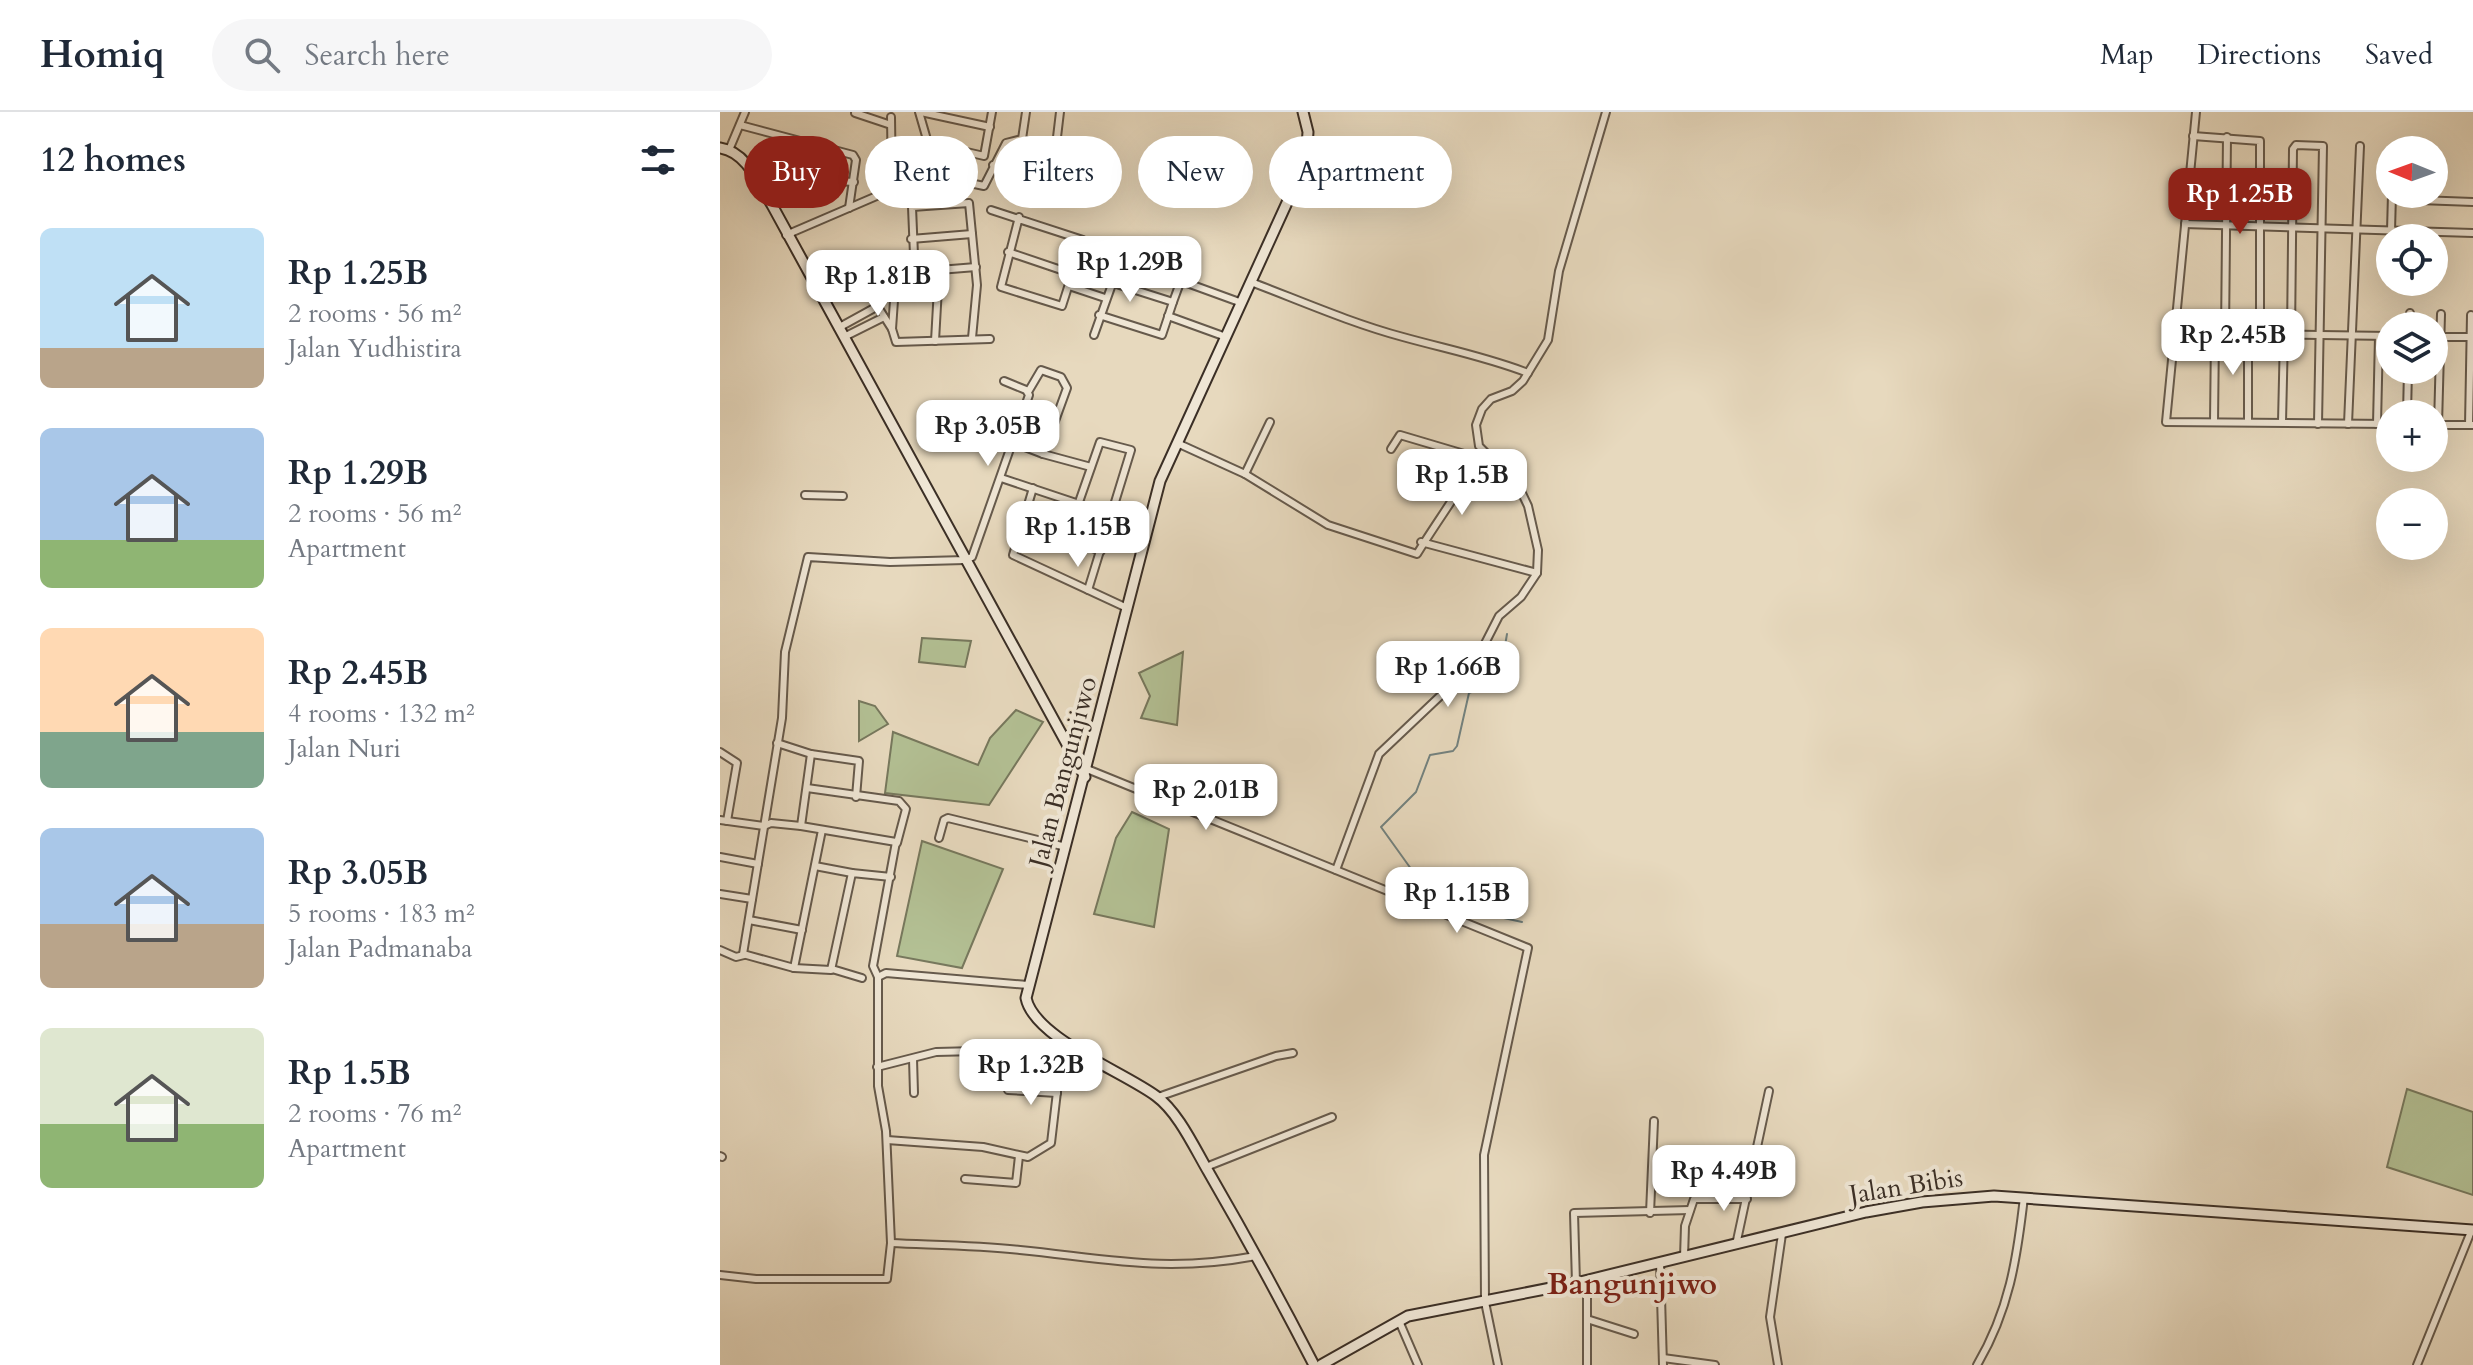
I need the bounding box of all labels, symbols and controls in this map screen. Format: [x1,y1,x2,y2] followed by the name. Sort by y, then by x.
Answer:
[212,19,772,91] search box
[40,29,164,81] text: Homiq
[240,33,284,77] icon: search
[304,35,450,76] text: Search here
[2100,36,2154,74] text: Map
[2198,36,2321,74] text: Directions
[2365,36,2433,74] text: Saved
[744,136,849,208] chip: Buy
[865,136,978,208] chip: Rent
[994,136,1122,208] chip: Filters
[1138,136,1253,208] chip: New
[1269,136,1452,208] chip: Apartment
[2376,136,2448,208] north arrow
[2376,136,2448,560] map controls
[40,137,186,183] text: 12 homes
[636,138,680,182] icon: filters
[2157,168,2323,236] pin: Rp 1.25B
[2186,176,2294,211] text: Rp 1.25B
[2376,224,2448,296] button: locate
[1047,236,1213,304] pin: Rp 1.29B
[1076,244,1184,279] text: Rp 1.29B
[288,250,428,296] text: Rp 1.25B
[795,250,961,318] pin: Rp 1.81B
[824,258,932,293] text: Rp 1.81B
[104,260,200,356] icon: home
[288,296,461,331] text: 2 rooms · 56 m²
[2150,309,2316,377] pin: Rp 2.45B
[2376,312,2448,384] button: layers
[2179,317,2287,352] text: Rp 2.45B
[288,331,462,366] text: Jalan Yudhistira
[905,400,1071,468] pin: Rp 3.05B
[2376,400,2448,472] button: +
[934,408,1042,443] text: Rp 3.05B
[1388,449,1536,517] pin: Rp 1.5B
[288,450,428,496] text: Rp 1.29B
[1415,457,1509,492] text: Rp 1.5B
[104,460,200,556] icon: home
[2376,488,2448,560] button: −
[288,496,461,531] text: 2 rooms · 56 m²
[995,501,1161,569] pin: Rp 1.15B
[1024,509,1132,544] text: Rp 1.15B
[288,531,406,566] text: Apartment
[1365,641,1531,709] pin: Rp 1.66B
[1394,649,1502,684] text: Rp 1.66B
[288,650,428,696] text: Rp 2.45B
[104,660,200,756] icon: home
[1020,673,1105,875] street label: Jalan Bangunjiwo
[288,696,475,731] text: 4 rooms · 132 m²
[288,731,401,766] text: Jalan Nuri
[1123,764,1289,832] pin: Rp 2.01B
[1152,772,1260,807] text: Rp 2.01B
[288,850,428,896] text: Rp 3.05B
[104,860,200,956] icon: home
[1374,867,1540,935] pin: Rp 1.15B
[1403,875,1511,910] text: Rp 1.15B
[288,896,475,931] text: 5 rooms · 183 m²
[288,931,473,966] text: Jalan Padmanaba
[948,1039,1114,1107] pin: Rp 1.32B
[977,1047,1085,1082] text: Rp 1.32B
[288,1050,411,1096] text: Rp 1.5B
[104,1060,200,1156] icon: home
[288,1096,461,1131] text: 2 rooms · 76 m²
[288,1131,406,1166] text: Apartment
[1641,1145,1807,1213] pin: Rp 4.49B
[1670,1153,1778,1188] text: Rp 4.49B
[1843,1160,1965,1213] street label: Jalan Bibis
[1547,1264,1717,1305] district label: Bangunjiwo

